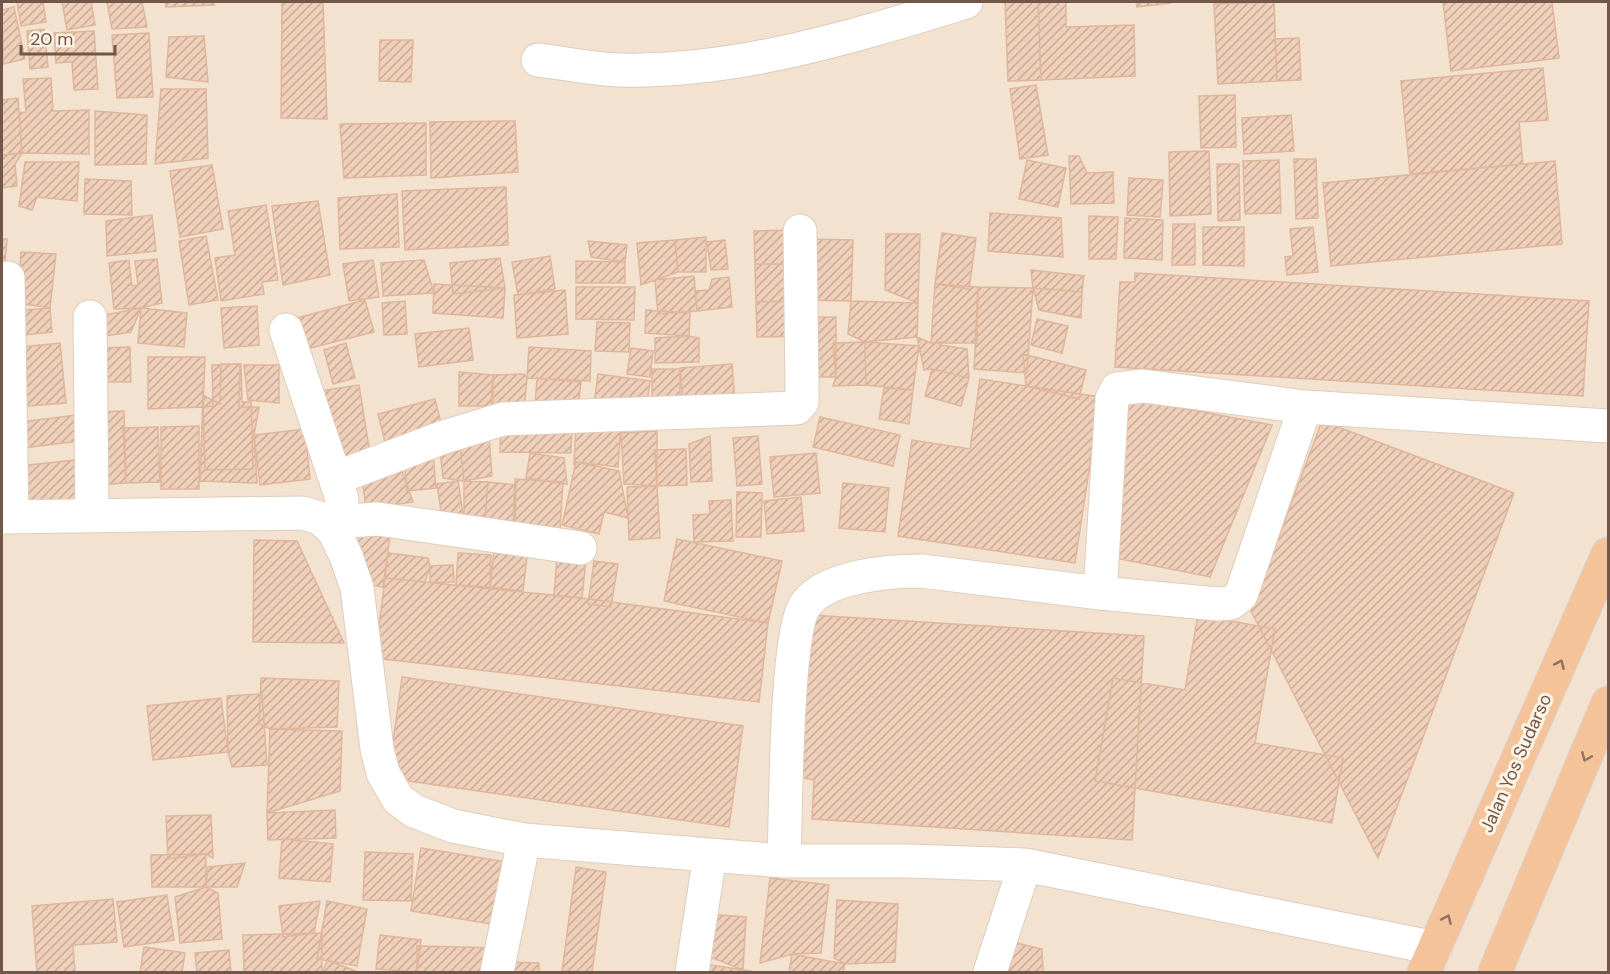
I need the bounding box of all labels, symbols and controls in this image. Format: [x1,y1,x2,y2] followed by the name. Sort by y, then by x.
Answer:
[21,18,116,56] scale bar
[30,27,73,51] text: 20 m
[1553,659,1565,670] one-way arrow
[1475,690,1557,836] street label: Jalan Yos Sudarso
[1581,751,1593,762] one-way arrow
[1440,914,1452,925] one-way arrow

